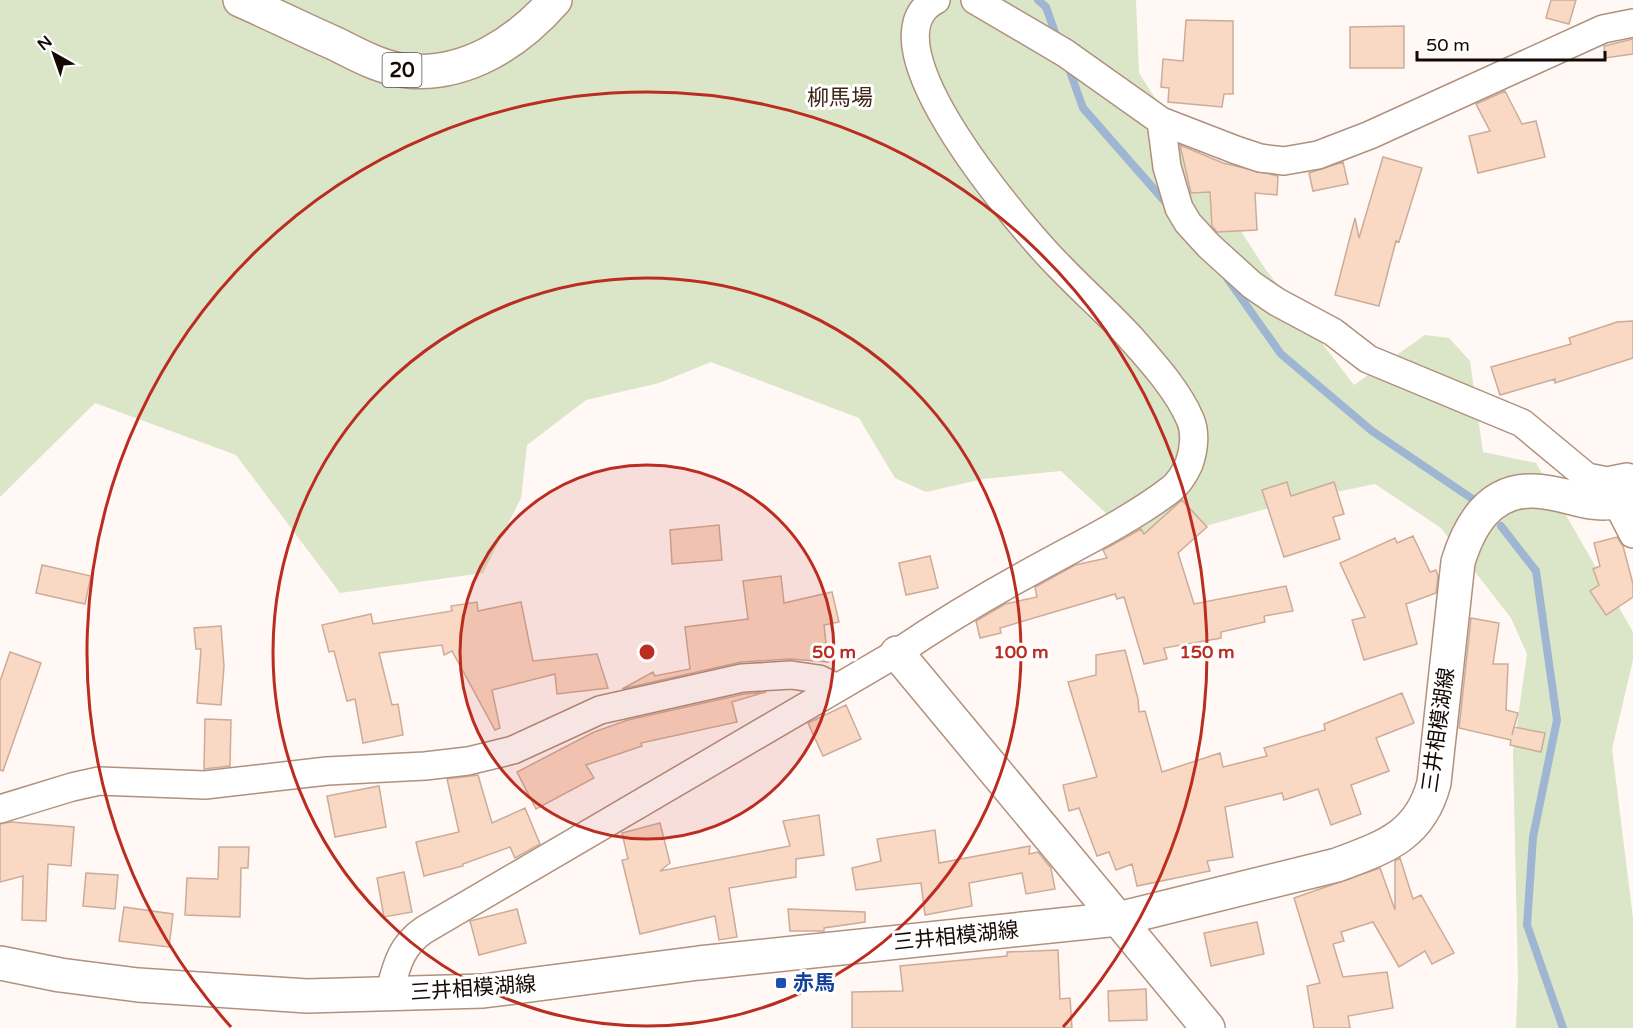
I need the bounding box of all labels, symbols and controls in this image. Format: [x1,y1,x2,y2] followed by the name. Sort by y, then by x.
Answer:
[24,24,84,84] north arrow
[1417,24,1604,62] scale bar
[34,31,56,55] text: N
[1426,34,1470,56] text: 50 m
[382,53,422,87] road number: 20
[807,85,873,111] district label: 柳馬場
[812,641,856,663] text: 50 m
[993,641,1049,663] text: 100 m
[1179,641,1235,663] text: 150 m
[637,642,657,662] centre of rings
[1417,666,1460,794] street label: 三井相模湖線
[892,917,1020,956] street label: 三井相模湖線
[793,971,835,996] place label: 赤馬
[409,972,537,1005] street label: 三井相模湖線
[774,976,788,990] marker: 赤馬

